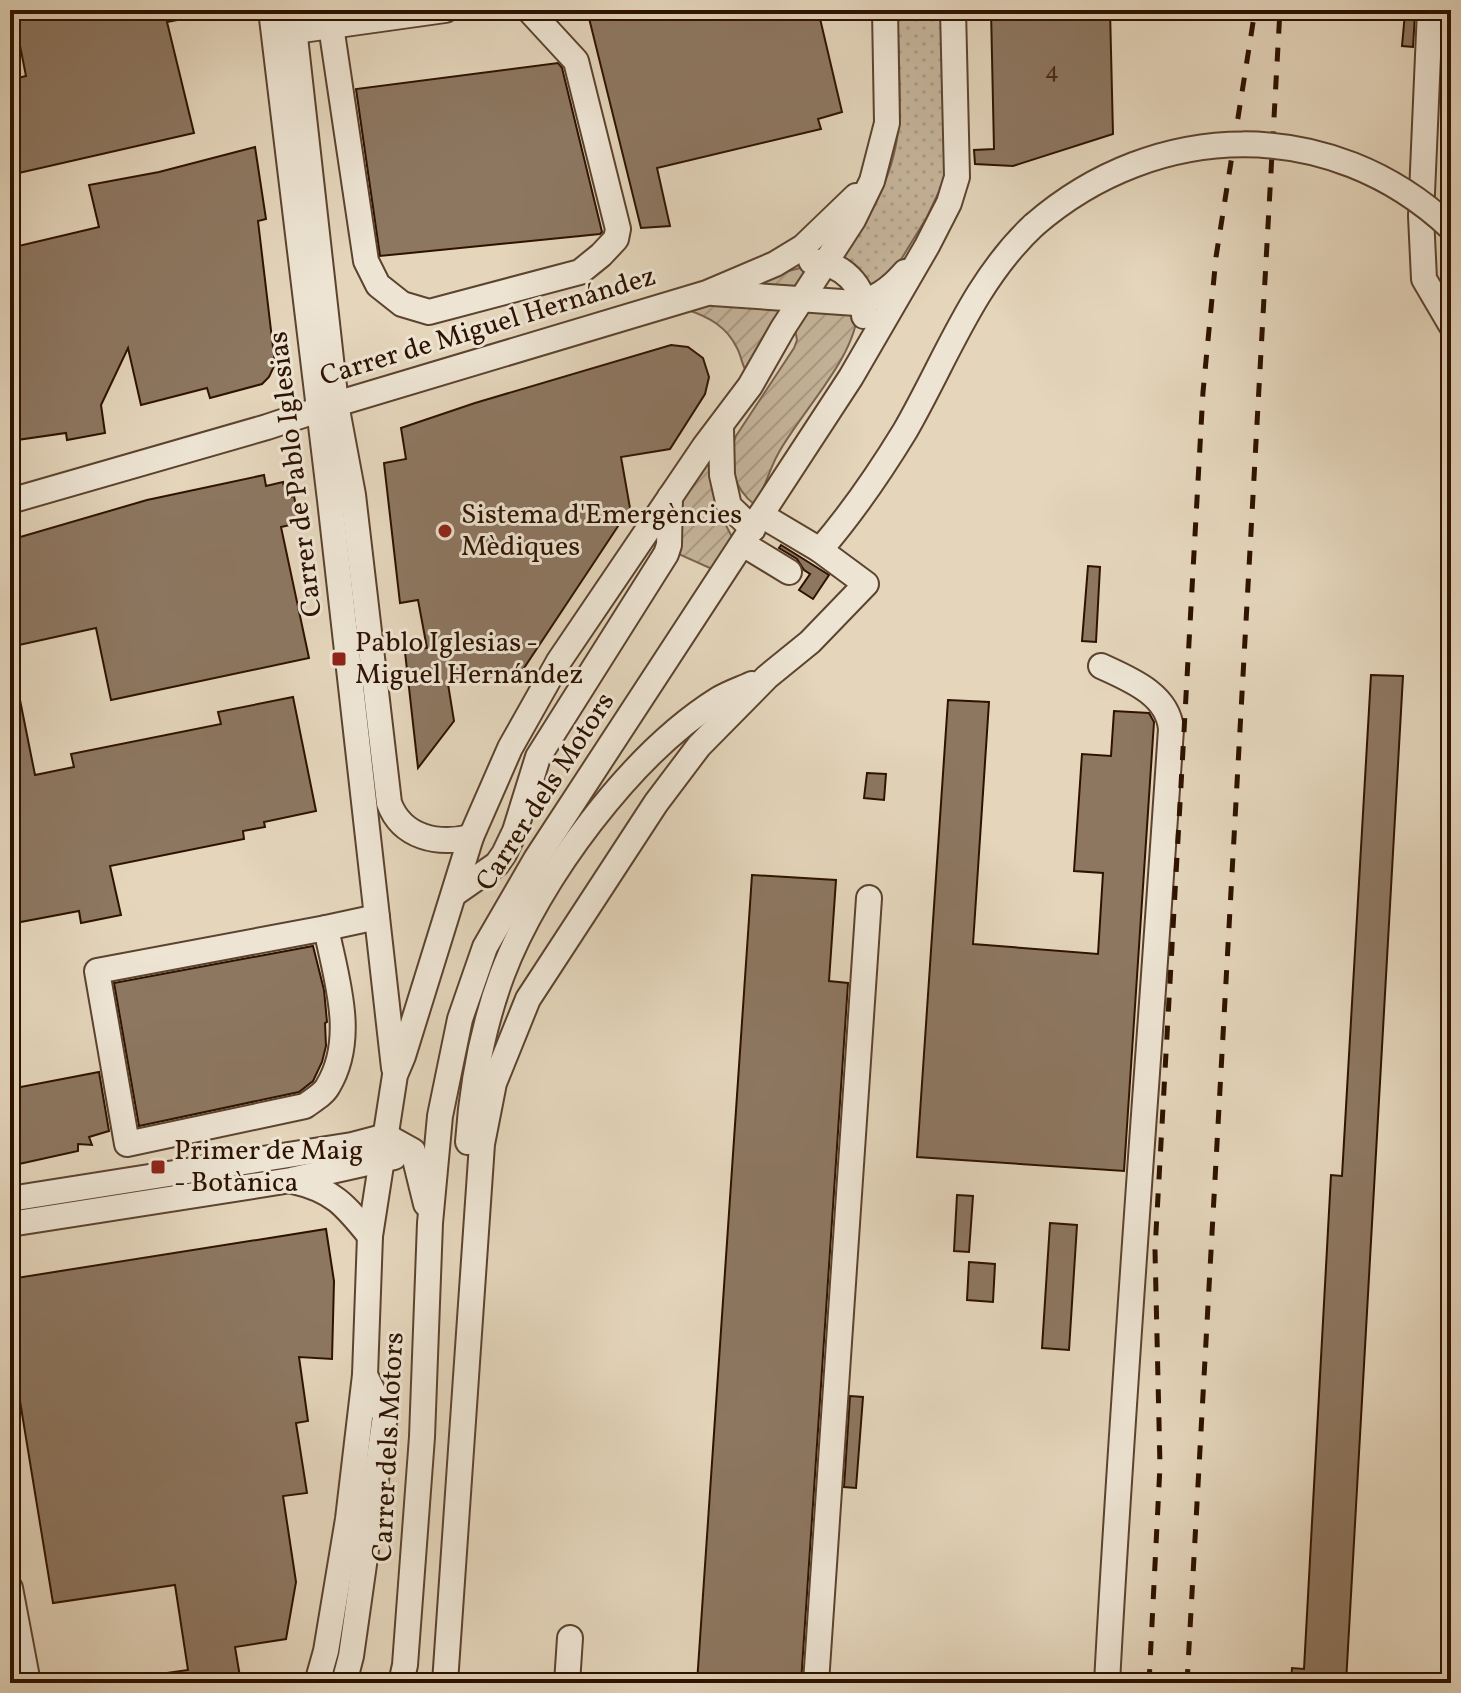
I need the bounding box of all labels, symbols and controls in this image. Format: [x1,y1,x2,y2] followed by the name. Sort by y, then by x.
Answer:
[1045,55,1059,89] house number: 4
[315,257,661,397] street label: Carrer de Miguel Hernández
[259,329,333,619] street label: Carrer de Pablo Iglesias
[461,496,742,567] place label: Sistema d'Emergències Mèdiques
[436,522,454,540] marker: Sistema d'Emergències Mèdiques
[355,624,583,695] place label: Pablo Iglesias - Miguel Hernández
[330,650,348,668] marker: Pablo Iglesias - Miguel Hernández
[467,685,625,899] street label: Carrer dels Motors
[174,1132,363,1203] place label: Primer de Maig - Botànica
[149,1158,167,1176] marker: Primer de Maig - Botànica
[364,1331,414,1563] street label: Carrer dels Motors

